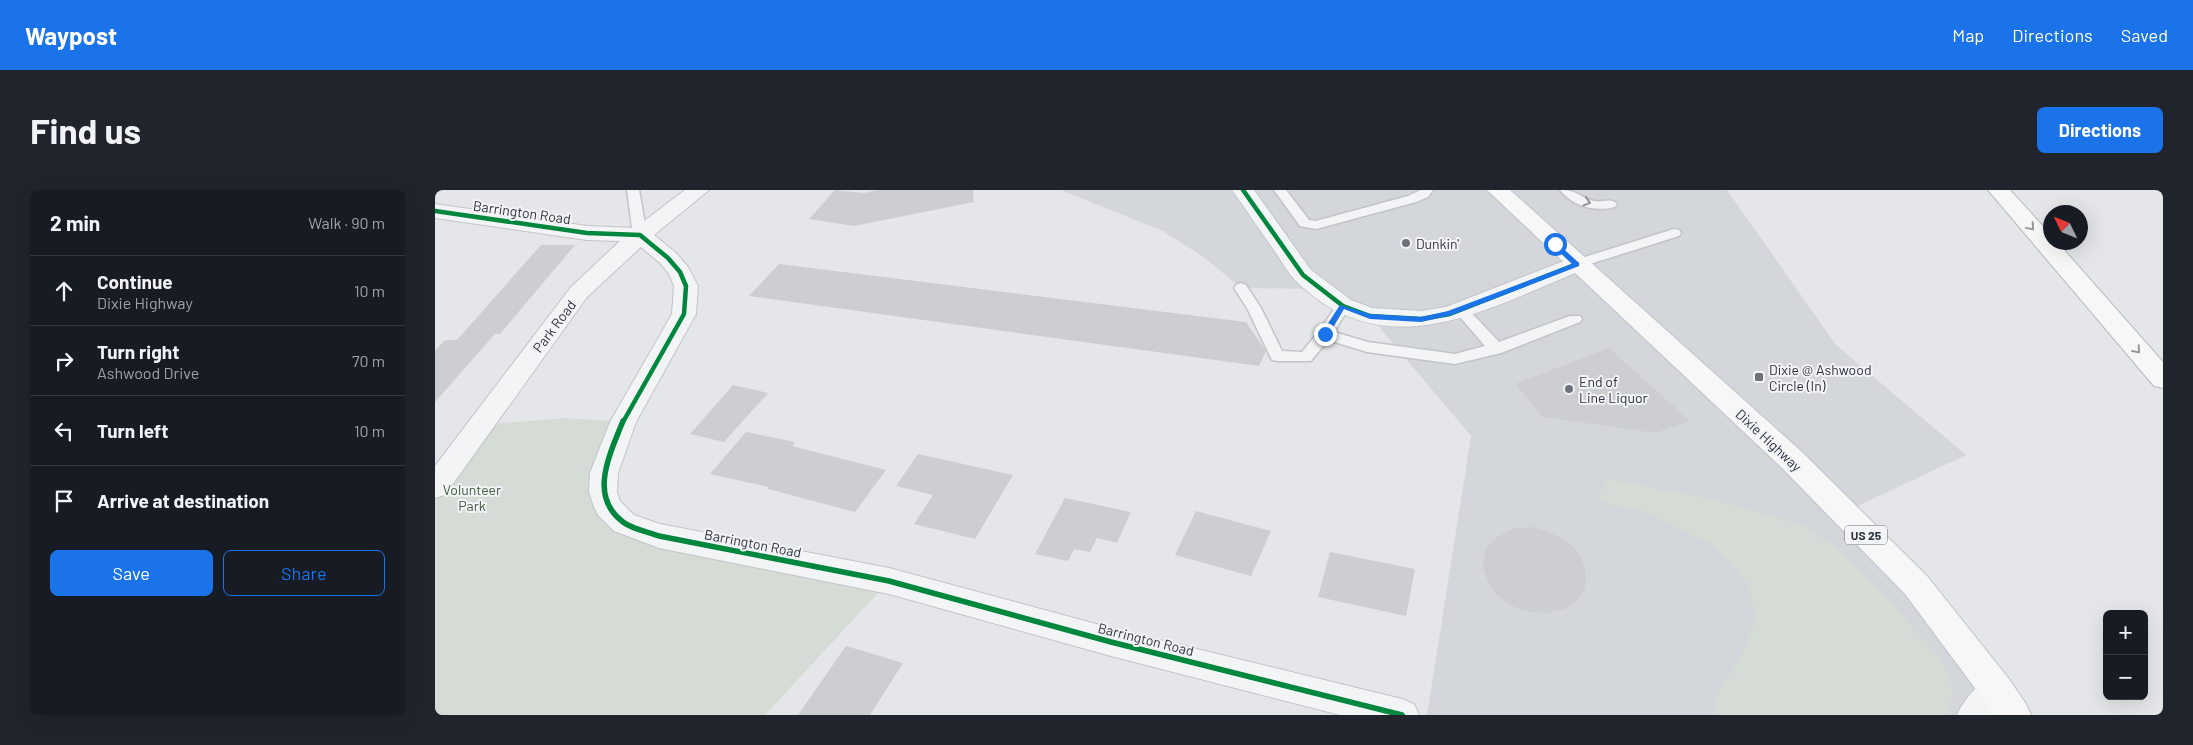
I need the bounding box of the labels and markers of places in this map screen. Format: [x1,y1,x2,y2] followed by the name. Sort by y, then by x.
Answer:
[1416,235,1459,252] place label: Dunkin'
[1400,237,1412,249] marker: Dunkin'
[1769,361,1872,394] place label: Dixie @ Ashwood Circle (In)
[1753,371,1765,383] marker: Dixie @ Ashwood Circle (In)
[1579,373,1648,406] place label: End of Line Liquor
[1563,383,1575,395] marker: End of Line Liquor

